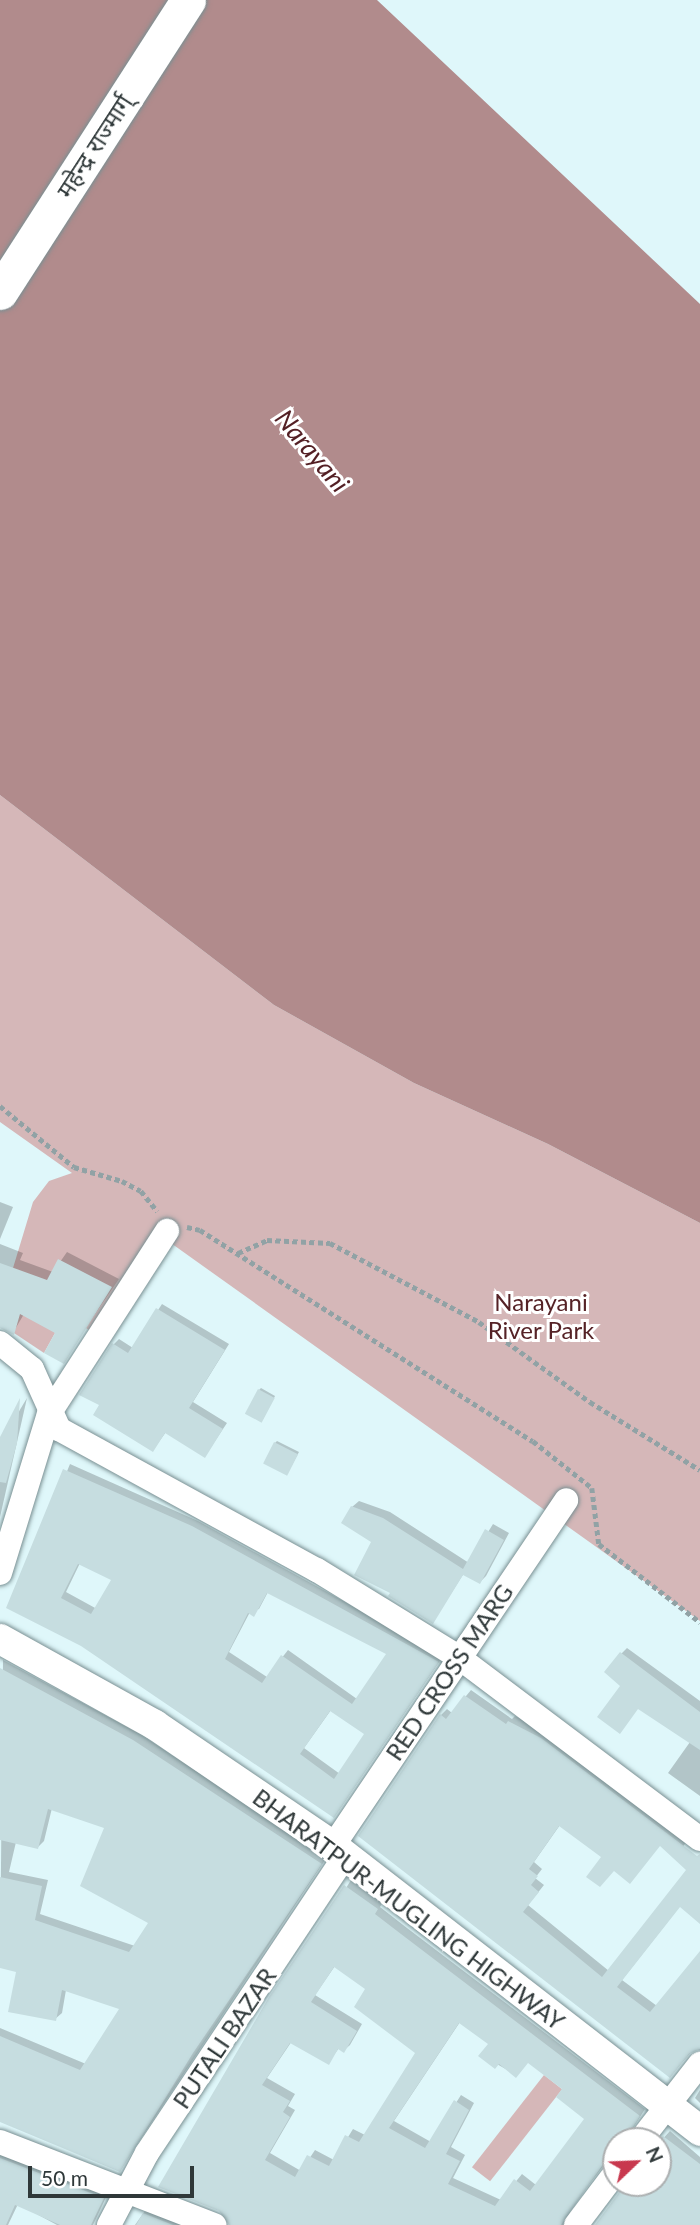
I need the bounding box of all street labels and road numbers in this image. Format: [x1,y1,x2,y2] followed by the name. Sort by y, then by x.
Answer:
[50,89,138,203] street label: महेन्द्र राज्मार्ग्
[379,1578,519,1766] street label: RED CROSS MARG
[248,1782,570,2036] street label: BHARATPUR-MUGLING HIGHWAY
[166,1962,282,2114] street label: PUTALI BAZAR

